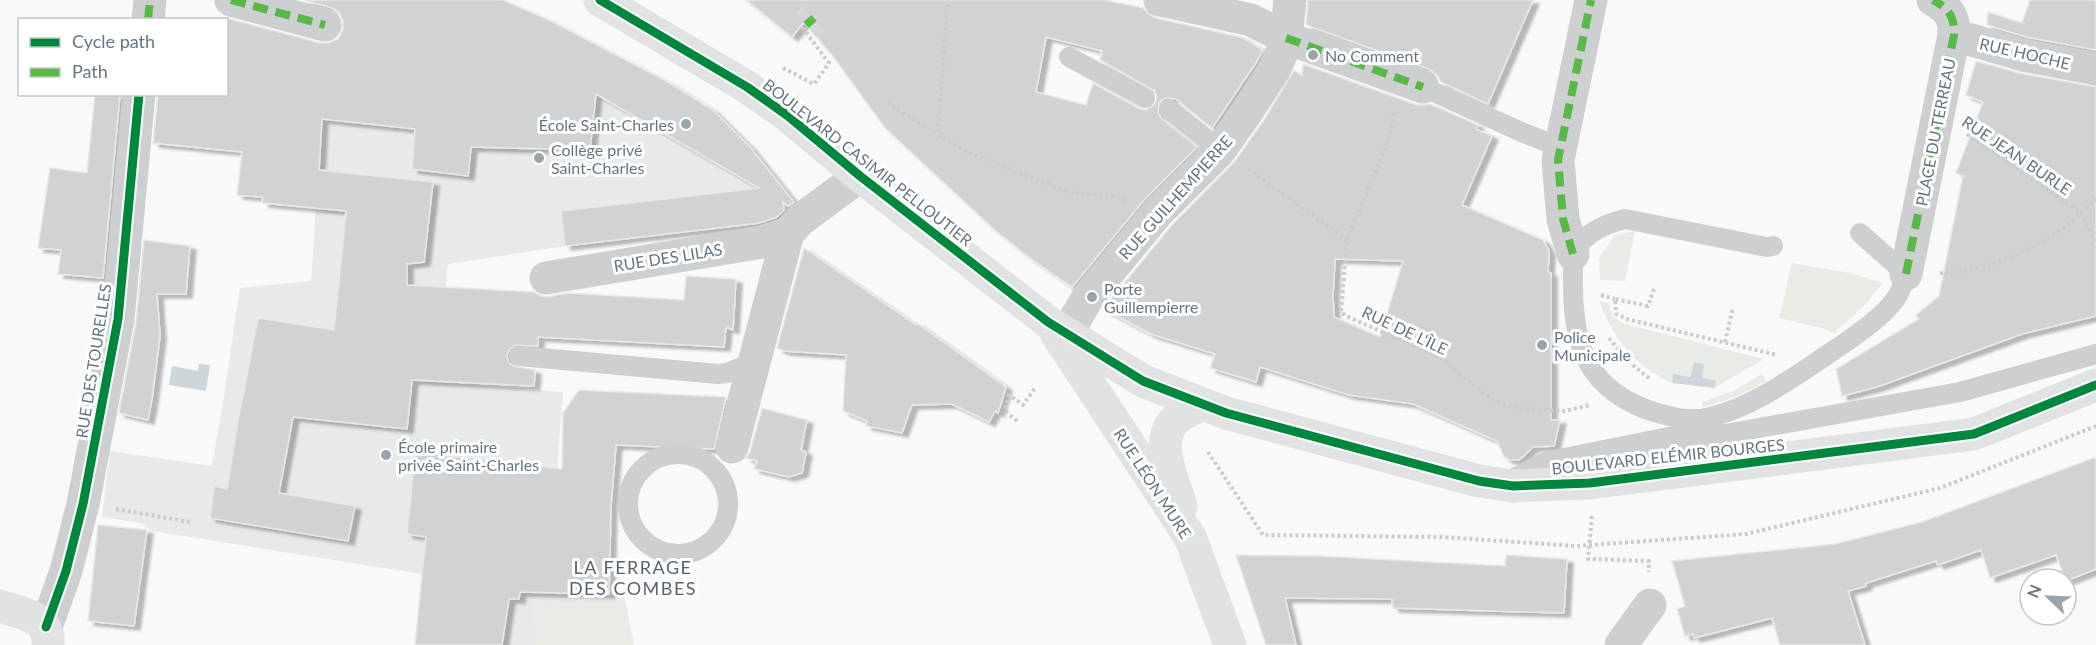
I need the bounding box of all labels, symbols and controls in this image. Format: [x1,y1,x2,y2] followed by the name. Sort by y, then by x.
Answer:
[18,18,228,96] legend
[72,30,155,52] text: Cycle path
[1978,33,2072,73] street label: RUE HOCHE
[1325,46,1419,65] place label: No Comment
[1306,48,1320,62] marker: No Comment
[1911,56,1959,208] street label: PLACE DU TERREAU
[72,60,108,82] text: Path
[760,74,976,250] street label: BOULEVARD CASIMIR PELLOUTIER
[1959,112,2075,198] street label: RUE JEAN BURLE
[539,115,674,134] place label: École Saint-Charles
[679,117,693,131] marker: École Saint-Charles
[1114,131,1236,263] street label: RUE GUILHEMPIERRE
[551,140,644,177] place label: Collège privé Saint-Charles
[532,151,546,165] marker: Collège privé Saint-Charles
[612,239,724,275] street label: RUE DES LILAS
[1104,279,1199,316] place label: Porte Guillempierre
[71,283,115,439] street label: RUE DES TOURELLES
[1085,290,1099,304] marker: Porte Guillempierre
[1359,302,1451,358] street label: RUE DE L'ÎLE
[1554,327,1631,364] place label: Police Municipale
[1535,338,1549,352] marker: Police Municipale
[1110,424,1196,542] street label: RUE LÉON MURE
[1551,434,1785,478] street label: BOULEVARD ELÉMIR BOURGES
[398,437,539,474] place label: École primaire privée Saint-Charles
[379,448,393,462] marker: École primaire privée Saint-Charles
[569,556,697,599] district label: LA FERRAGE DES COMBES
[2018,567,2078,627] north arrow
[2023,582,2045,600] text: N

